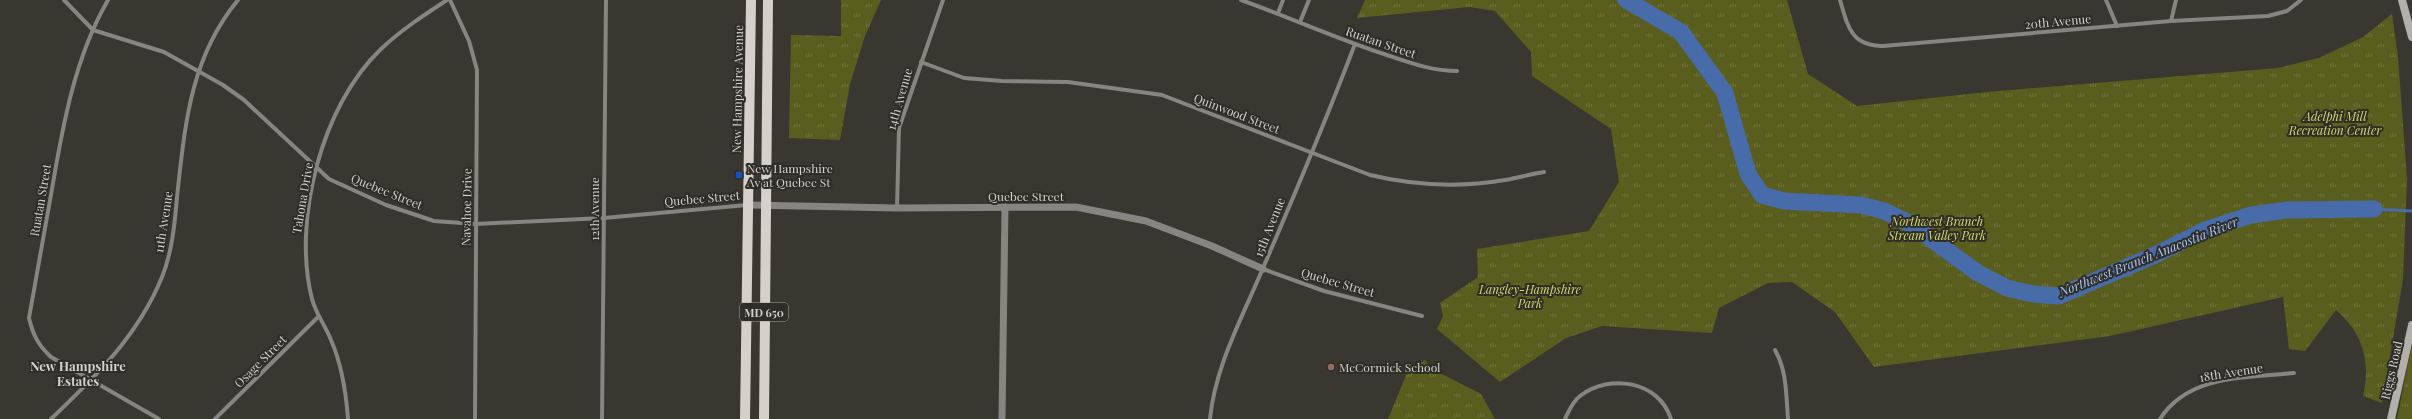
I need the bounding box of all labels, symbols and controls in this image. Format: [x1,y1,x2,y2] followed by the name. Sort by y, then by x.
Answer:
[2024,10,2092,32] street label: 20th Avenue
[1344,22,1419,62] street label: Ruatan Street
[728,25,746,153] street label: New Hampshire Avenue
[883,66,915,132] street label: 14th Avenue
[1192,89,1283,137] street label: Quinwood Street
[2288,108,2382,138] park label: Adelphi Mill Recreation Center
[746,160,833,190] place label: New Hampshire Av at Quebec St
[288,161,316,235] street label: Tahona Drive
[26,162,54,237] street label: Ruatan Street
[457,168,475,246] street label: Navahoe Drive
[349,169,426,213] street label: Quebec Street
[734,170,744,180] marker: New Hampshire Av at Quebec St
[586,177,602,241] street label: 12th Avenue
[664,187,741,209] street label: Quebec Street
[988,188,1065,204] street label: Quebec Street
[150,190,176,254] street label: 11th Avenue
[1250,195,1288,259] street label: 15th Avenue
[2055,212,2240,300] water label: Northwest Branch Anacostia River
[1887,213,1986,243] park label: Northwest Branch Stream Valley Park
[1299,264,1377,300] street label: Quebec Street
[1478,281,1581,311] park label: Langley-Hampshire Park
[740,303,788,321] road number: MD 650
[230,331,290,391] street label: Osage Street
[2377,339,2405,401] street label: Riggs Road
[30,357,126,389] district label: New Hampshire Estates
[1339,359,1441,375] place label: McCormick School
[2198,359,2264,385] street label: 18th Avenue
[1326,362,1336,372] marker: McCormick School

